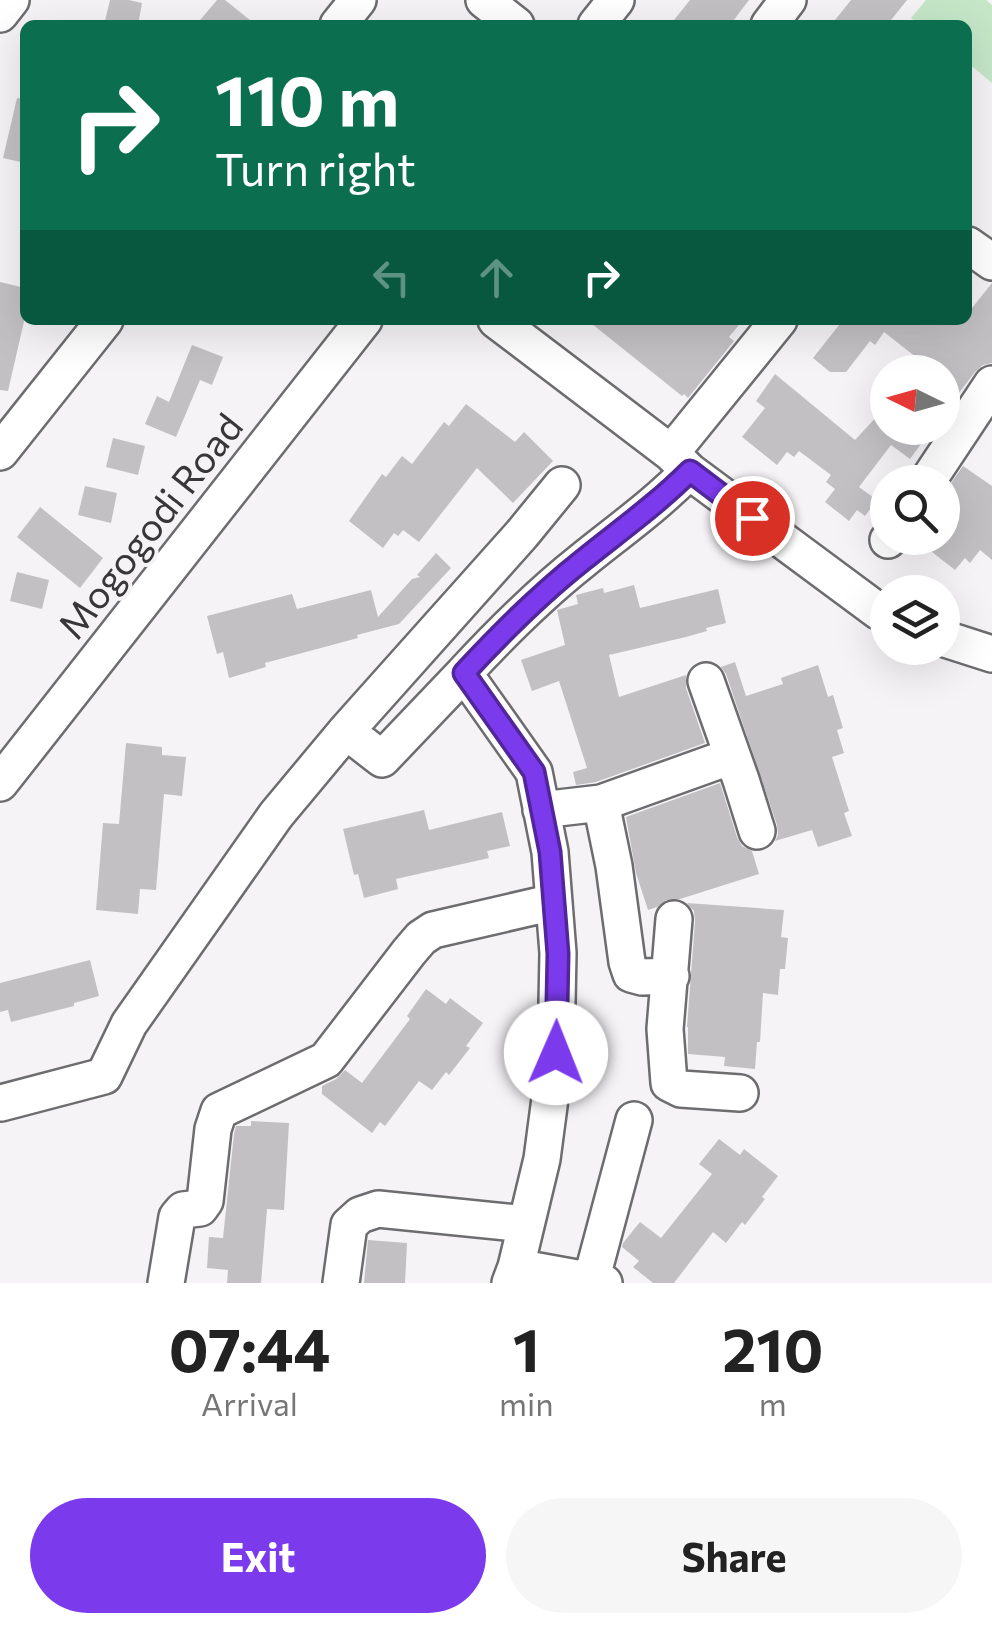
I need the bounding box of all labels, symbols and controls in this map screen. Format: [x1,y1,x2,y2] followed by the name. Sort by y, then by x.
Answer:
[215,55,399,140] text: 110 m
[50,60,180,190] icon: right
[215,140,416,195] text: Turn right
[364,250,419,305] icon: left
[469,250,524,305] icon: ahead
[574,250,629,305] icon: right
[870,355,960,445] north arrow
[870,355,960,665] map controls
[47,403,251,647] street label: Mogogodi Road
[870,465,960,555] button: search
[710,476,795,561] pin
[725,491,780,546] icon: arrive
[870,575,960,665] button: layers
[504,1001,608,1105] position arrow
[169,1311,330,1384] text: 07:44
[513,1311,540,1384] text: 1
[722,1311,823,1384] text: 210
[201,1383,298,1423] text: Arrival
[499,1383,554,1423] text: min
[759,1383,787,1423] text: m
[30,1498,486,1613] button: Exit
[506,1498,962,1613] button: Share

